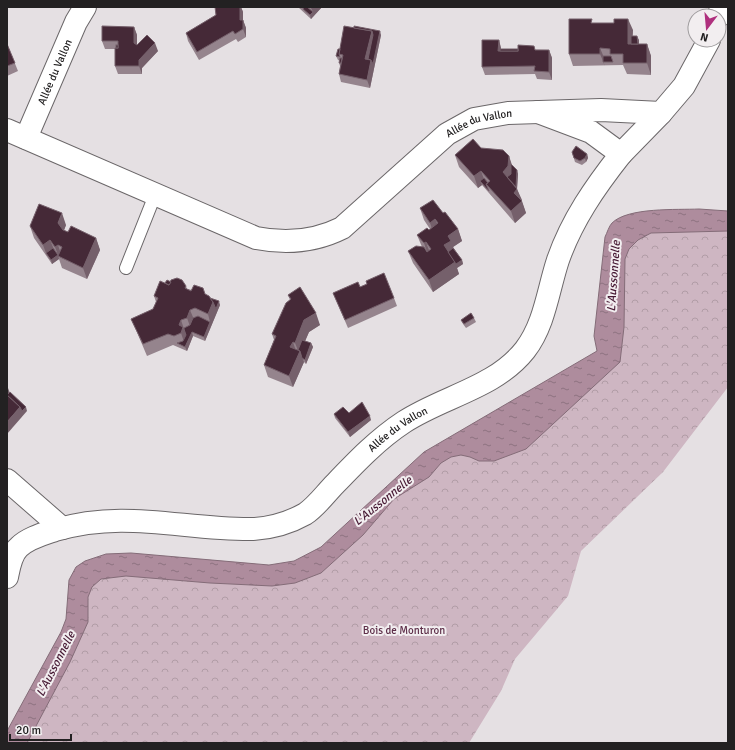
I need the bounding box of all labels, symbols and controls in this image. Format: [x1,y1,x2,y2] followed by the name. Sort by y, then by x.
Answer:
[687,8,727,48] north arrow
[699,30,710,44] text: N
[35,37,74,107] street label: Allée du Vallon
[443,106,512,140] street label: Allée du Vallon
[604,239,624,312] water label: L'Aussonnelle
[365,404,429,454] street label: Allée du Vallon
[351,472,416,529] water label: L'Aussonnelle
[363,624,445,637] park label: Bois de Monturon
[33,628,79,699] water label: L'Aussonnelle
[10,716,71,742] scale bar
[16,723,41,738] text: 20 m

